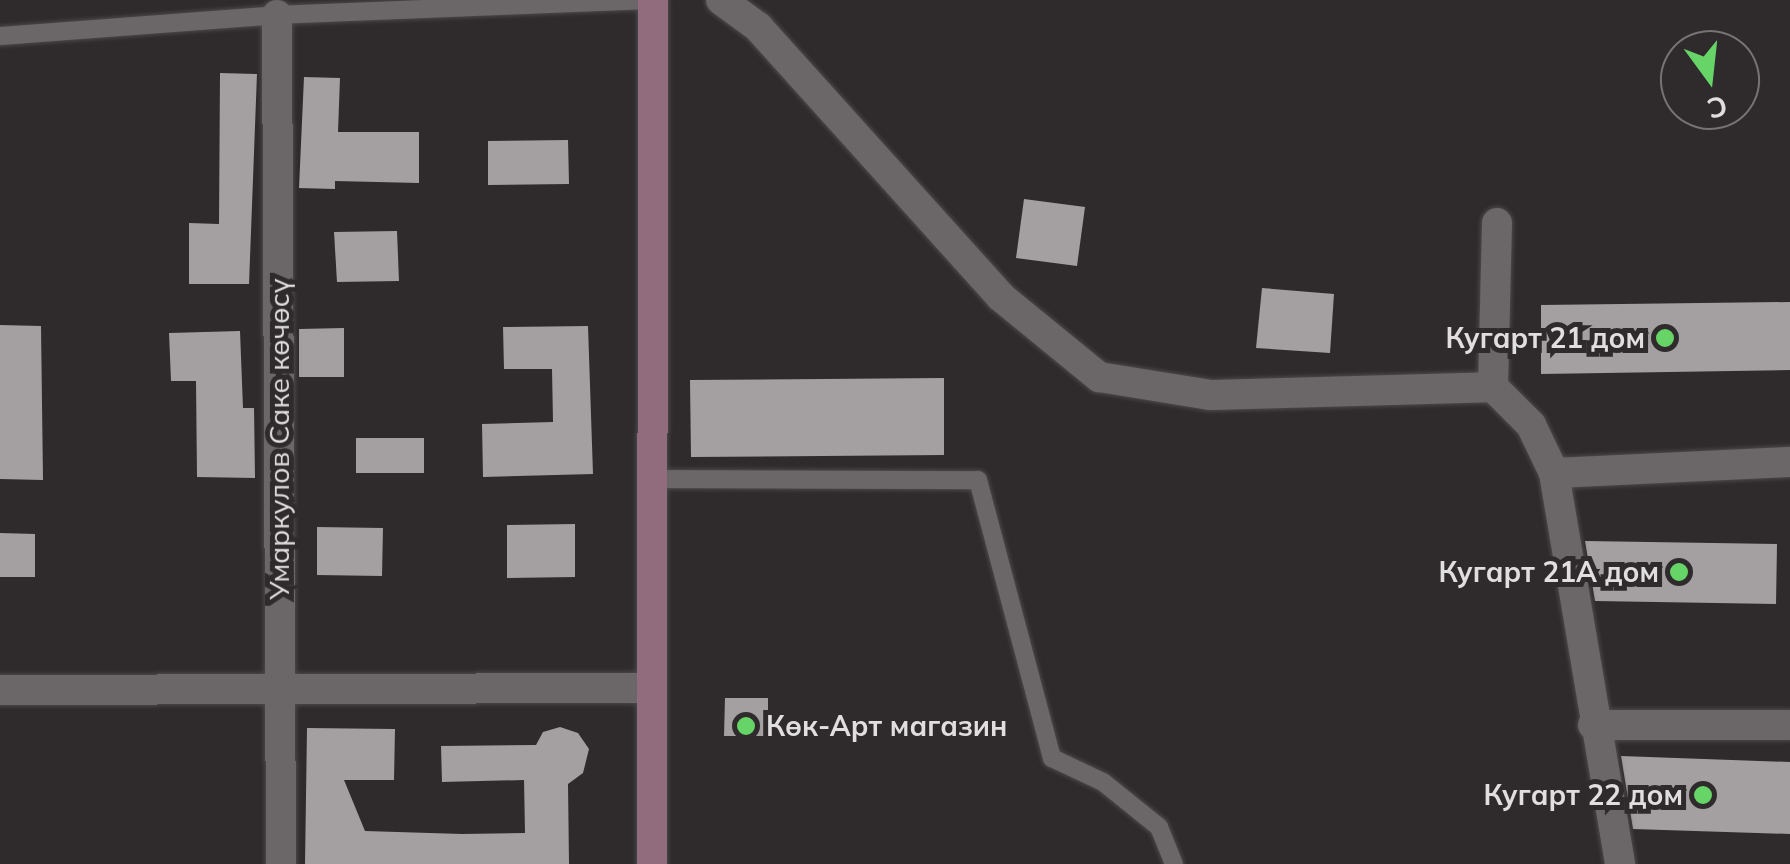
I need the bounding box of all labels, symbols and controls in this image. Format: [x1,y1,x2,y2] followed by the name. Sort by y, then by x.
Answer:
[1660,30,1760,130] north arrow
[1704,88,1731,127] text: С
[262,278,296,600] street label: Умаркулов Саке көчөсү
[1446,321,1645,355] place label: Кугарт 21 дом
[1654,327,1676,349] marker: Кугарт 21 дом
[1439,555,1659,589] place label: Кугарт 21А дом
[1668,561,1690,583] marker: Кугарт 21А дом
[766,709,1007,743] place label: Көк-Арт магазин
[735,715,757,737] marker: Көк-Арт магазин
[1484,778,1683,812] place label: Кугарт 22 дом
[1692,784,1714,806] marker: Кугарт 22 дом

